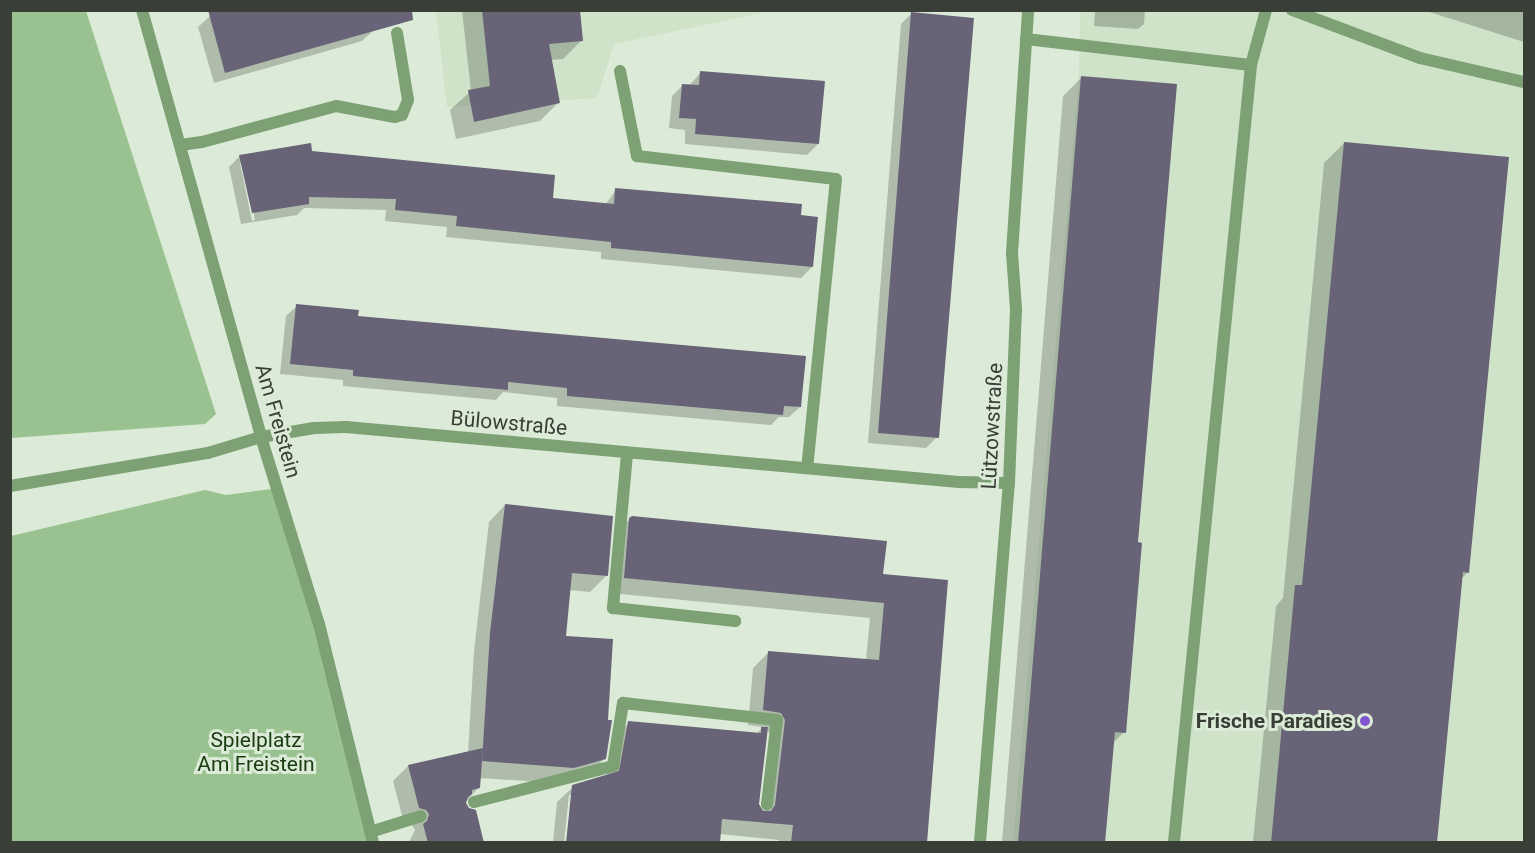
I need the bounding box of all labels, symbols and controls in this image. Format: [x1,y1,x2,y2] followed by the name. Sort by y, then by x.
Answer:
[250,361,306,481] street label: Am Freistein
[976,362,1008,490] street label: Lützowstraße
[450,405,568,441] street label: Bülowstraße
[1196,708,1353,734] place label: Frische Paradies
[1358,714,1372,728] marker: Frische Paradies
[197,727,315,777] park label: Spielplatz Am Freistein

